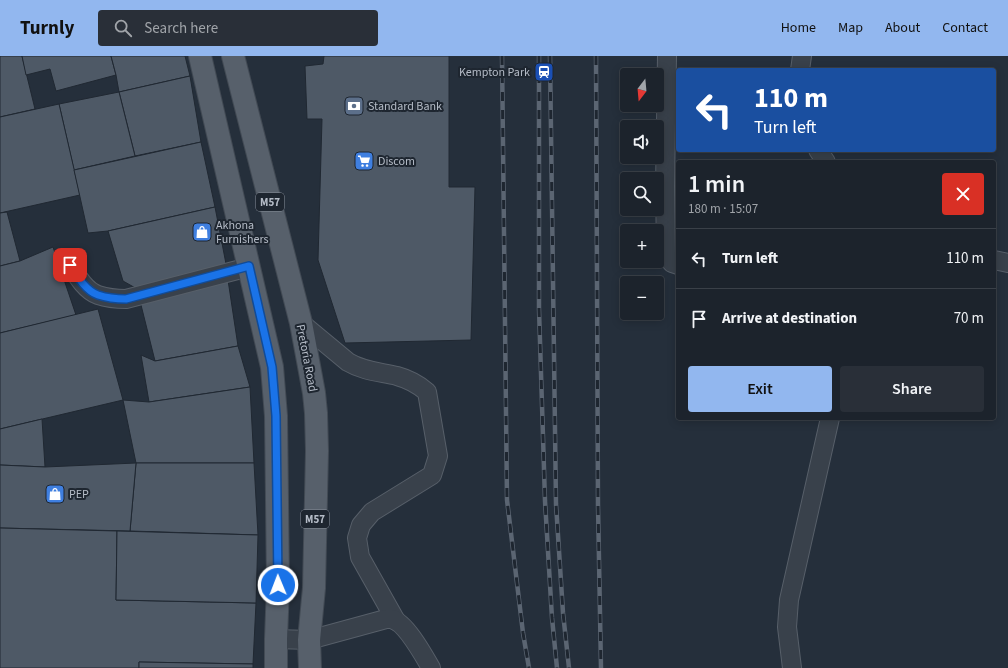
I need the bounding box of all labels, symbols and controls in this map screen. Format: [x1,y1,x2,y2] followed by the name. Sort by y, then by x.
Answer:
[98,10,378,46] search box
[20,15,74,42] text: Turnly
[112,17,134,39] icon: search
[144,18,218,39] text: Search here
[781,18,816,38] text: Home
[838,18,863,38] text: Map
[885,18,920,38] text: About
[942,18,988,38] text: Contact
[533,61,555,83] station icon: Kempton Park
[459,64,530,81] place label: Kempton Park
[620,68,664,112] north arrow
[620,68,664,320] map controls
[754,78,828,118] text: 110 m
[688,84,740,136] icon: left
[343,95,365,117] bank icon: Standard Bank
[368,98,442,115] place label: Standard Bank
[754,115,816,140] text: Turn left
[620,120,664,164] button: sound
[353,150,375,172] supermarket icon: Discom
[378,153,415,170] place label: Discom
[688,167,745,202] text: 1 min
[620,172,664,216] button: search
[942,173,984,215] button: close
[256,193,284,211] road number: M57
[688,200,758,218] text: 180 m · 15:07
[216,217,269,248] place label: Akhona Furnishers
[191,221,213,243] shop icon: Akhona Furnishers
[620,224,664,268] button: +
[53,248,87,282] pin
[688,248,710,270] icon: left
[722,248,778,269] text: Turn left
[946,248,984,269] text: 110 m
[59,254,81,276] icon: arrive
[620,276,664,320] button: −
[688,308,710,330] icon: arrive
[722,308,857,329] text: Arrive at destination
[954,308,984,329] text: 70 m
[292,323,321,393] street label: Pretoria Road
[688,366,832,412] button: Exit
[840,366,984,412] button: Share
[44,483,66,505] shop icon: PEP
[69,486,89,503] place label: PEP
[301,510,329,528] road number: M57
[257,564,299,606] position arrow

